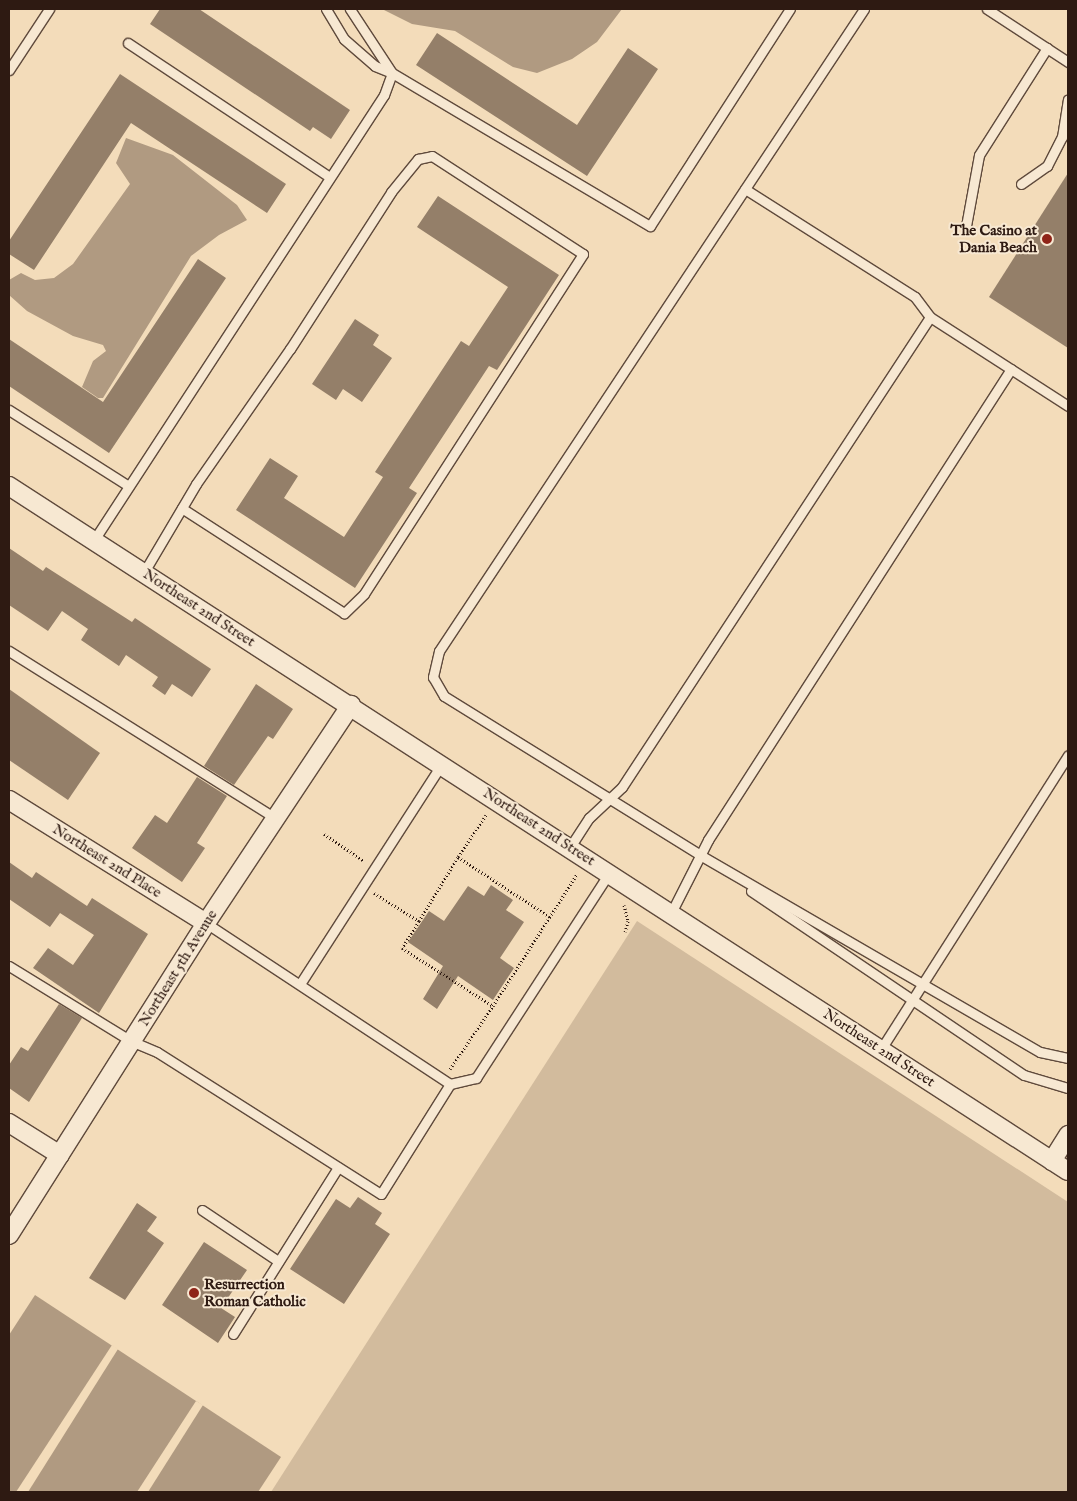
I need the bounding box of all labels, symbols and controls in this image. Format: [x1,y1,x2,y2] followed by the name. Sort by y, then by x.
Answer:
[950,221,1037,256] place label: The Casino at Dania Beach
[1041,233,1053,245] marker: The Casino at Dania Beach
[140,565,258,651] street label: Northeast 2nd Street
[480,784,598,870] street label: Northeast 2nd Street
[49,820,165,902] street label: Northeast 2nd Place
[135,906,221,1030] street label: Northeast 5th Avenue
[820,1005,938,1091] street label: Northeast 2nd Street
[204,1275,306,1310] place label: Resurrection Roman Catholic
[188,1287,200,1299] marker: Resurrection Roman Catholic

